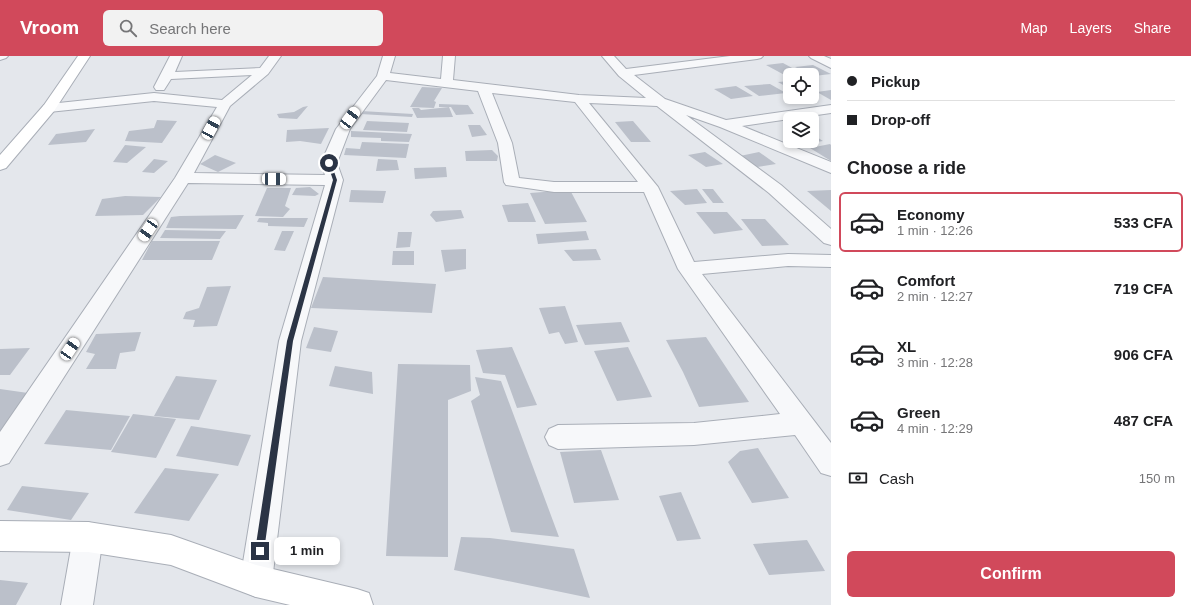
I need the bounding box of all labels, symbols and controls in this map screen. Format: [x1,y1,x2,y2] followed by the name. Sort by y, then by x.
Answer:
[103,10,383,46] search box
[20,17,79,38] text: Vroom
[117,17,139,39] icon: search
[149,20,231,37] text: Search here
[1020,20,1048,36] text: Map
[1070,20,1112,36] text: Layers
[1134,20,1171,36] text: Share
[783,68,819,148] map controls
[783,68,819,104] button: locate
[871,73,920,90] text: Pickup
[338,105,362,131] car
[871,111,930,128] text: Drop-off
[783,112,819,148] button: layers
[200,115,222,141] car
[320,154,338,172] route start
[847,158,966,178] text: Choose a ride
[262,173,286,185] car
[849,204,885,240] icon: car
[897,206,965,223] text: Economy
[1114,214,1173,231] text: 533 CFA
[136,217,160,243] car
[897,223,973,238] text: 1 min · 12:26
[849,270,885,306] icon: car
[897,272,955,289] text: Comfort
[1114,280,1173,297] text: 719 CFA
[897,289,973,304] text: 2 min · 12:27
[58,336,82,362] car
[849,336,885,372] icon: car
[897,338,916,355] text: XL
[1114,346,1173,363] text: 906 CFA
[897,355,973,370] text: 3 min · 12:28
[849,402,885,438] icon: car
[897,404,940,421] text: Green
[1114,412,1173,429] text: 487 CFA
[897,421,973,436] text: 4 min · 12:29
[847,467,869,489] icon: cash
[879,470,914,487] text: Cash
[1139,471,1175,486] text: 150 m
[274,537,340,565] callout: 1 min
[251,542,269,560] route end
[290,543,324,558] text: 1 min
[847,551,1175,597] button: Confirm

